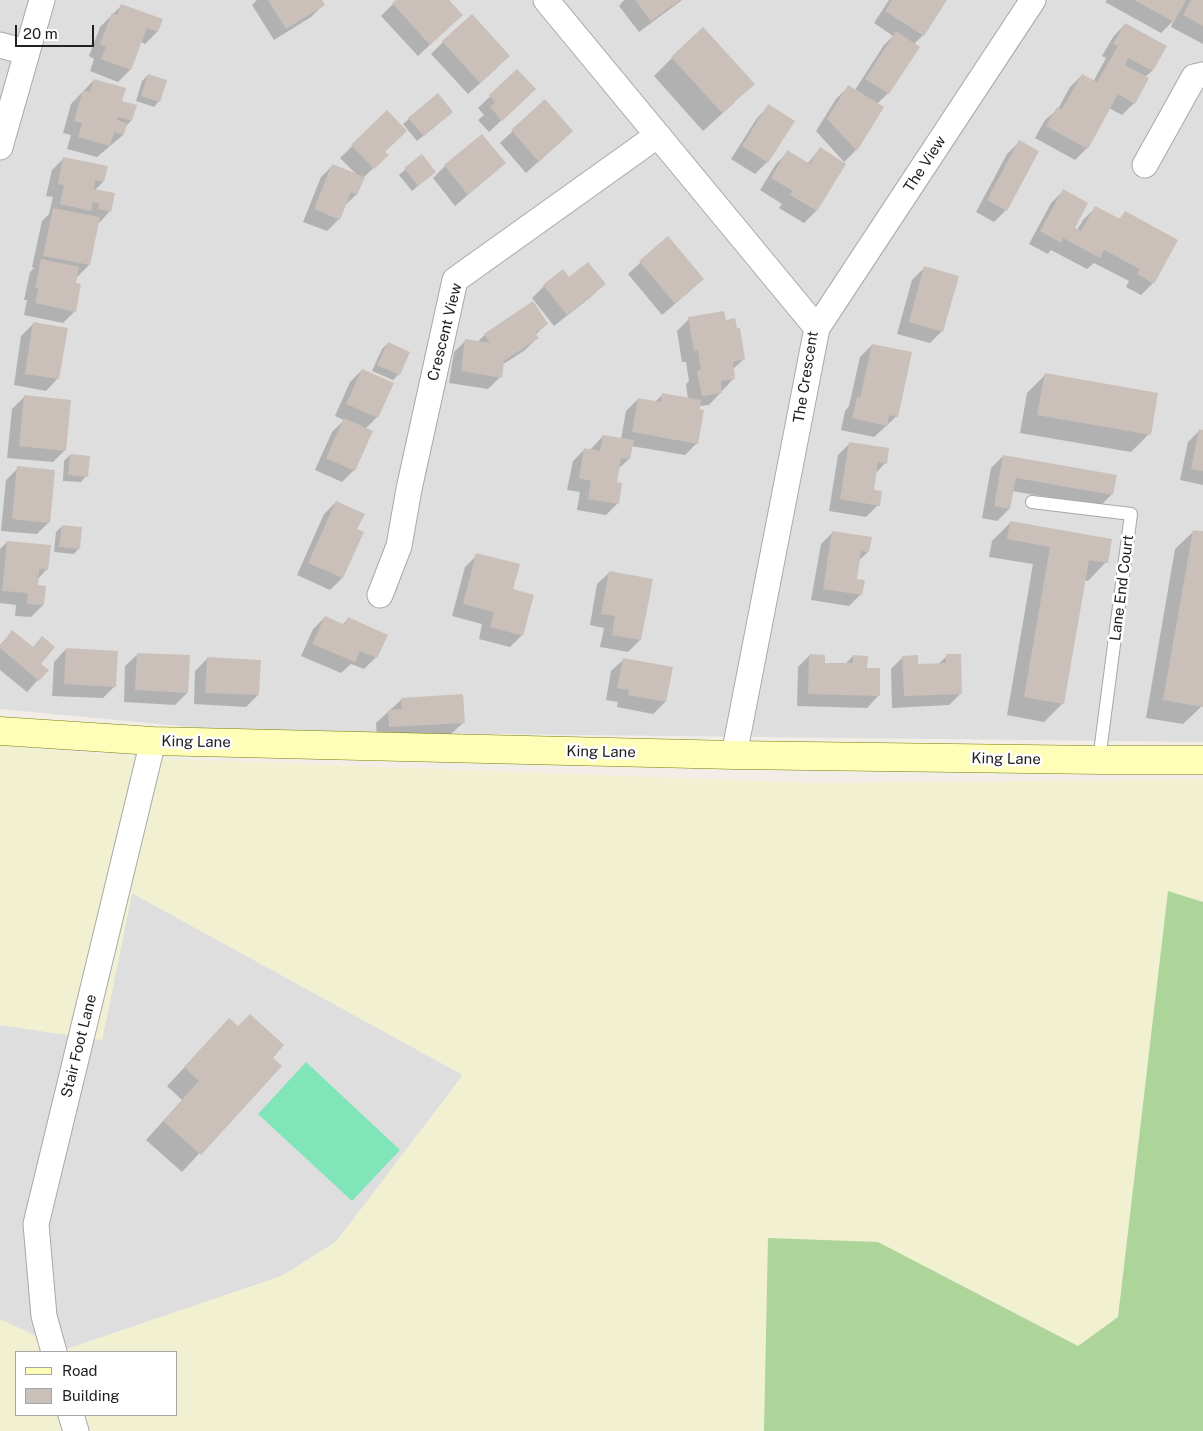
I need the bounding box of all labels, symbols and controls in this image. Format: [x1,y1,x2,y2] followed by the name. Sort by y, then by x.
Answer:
[18,15,96,47] scale bar
[23,25,58,42] text: 20 m
[900,132,950,196] street label: The View
[424,281,466,383] street label: Crescent View
[790,330,822,424] street label: The Crescent
[1107,534,1137,642] street label: Lane End Court
[161,732,231,752] street label: King Lane
[566,742,636,762] street label: King Lane
[971,749,1041,769] street label: King Lane
[57,992,101,1100] street label: Stair Foot Lane
[15,1351,178,1416] legend
[62,1362,98,1379] text: Road
[62,1387,120,1404] text: Building

